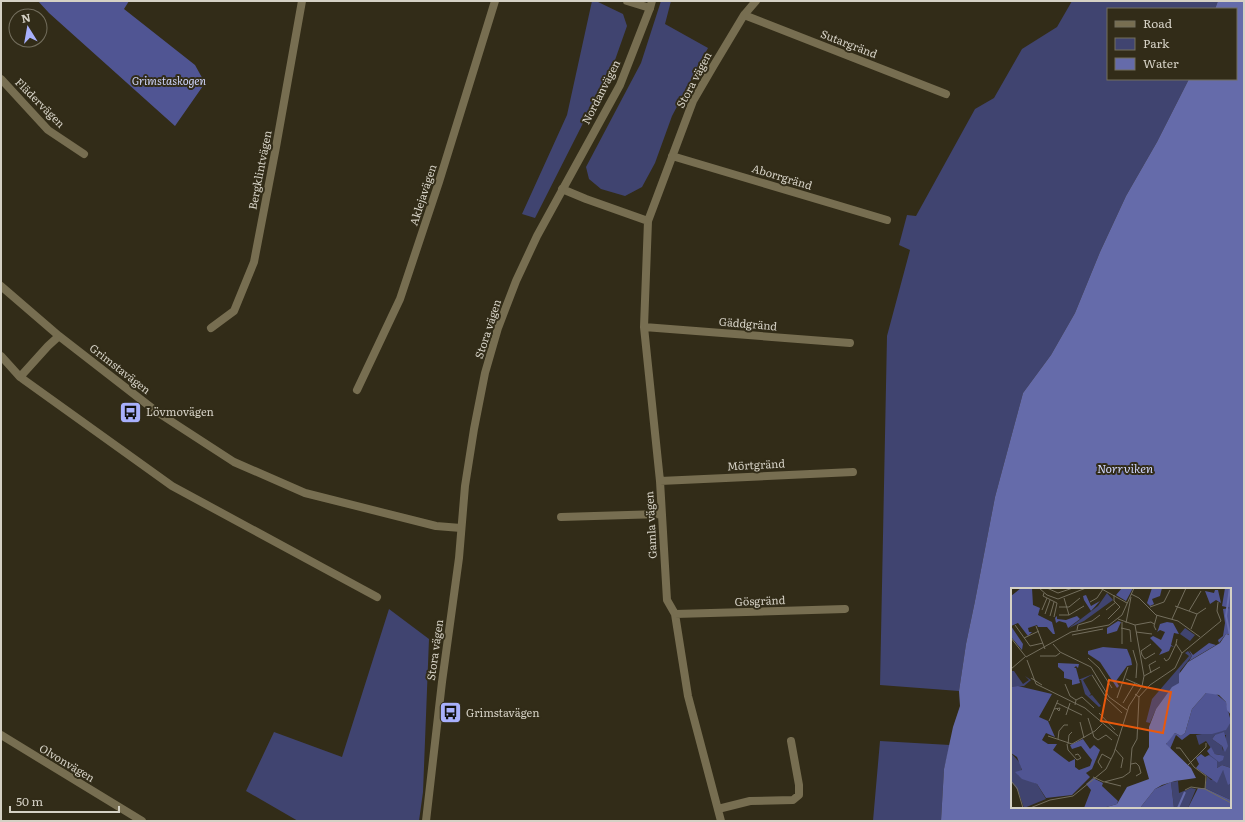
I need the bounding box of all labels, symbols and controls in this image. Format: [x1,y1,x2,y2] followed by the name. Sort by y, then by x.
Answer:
[8,8,48,48] north arrow
[20,8,32,26] text: N
[1107,8,1237,80] legend
[1143,14,1173,32] text: Road
[819,25,880,61] street label: Sutargränd
[1143,34,1170,52] text: Park
[672,49,715,110] street label: Stora vägen
[1143,54,1179,72] text: Water
[577,56,623,127] street label: Nordanvägen
[132,72,207,88] park label: Grimstaskogen
[12,74,69,131] street label: Flädervägen
[243,129,275,211] street label: Bergklintvägen
[750,159,815,193] street label: Aborrgränd
[405,162,440,228] street label: Aklejavägen
[470,297,504,360] street label: Stora vägen
[718,312,778,334] street label: Gäddgränd
[87,339,154,397] street label: Grimstavägen
[118,399,144,425] bus stop icon: Lövmovägen
[146,403,214,419] place label: Lövmovägen
[727,454,786,474] street label: Mörtgränd
[1097,459,1153,477] water label: Norrviken
[640,491,660,559] street label: Gamla vägen
[1011,588,1231,808] inset map
[734,591,786,609] street label: Gösgränd
[422,618,446,681] street label: Stora vägen
[438,700,464,726] bus stop icon: Grimstavägen
[466,704,539,720] place label: Grimstavägen
[37,739,98,785] street label: Olvonvägen
[10,788,119,814] scale bar
[16,792,43,810] text: 50 m

